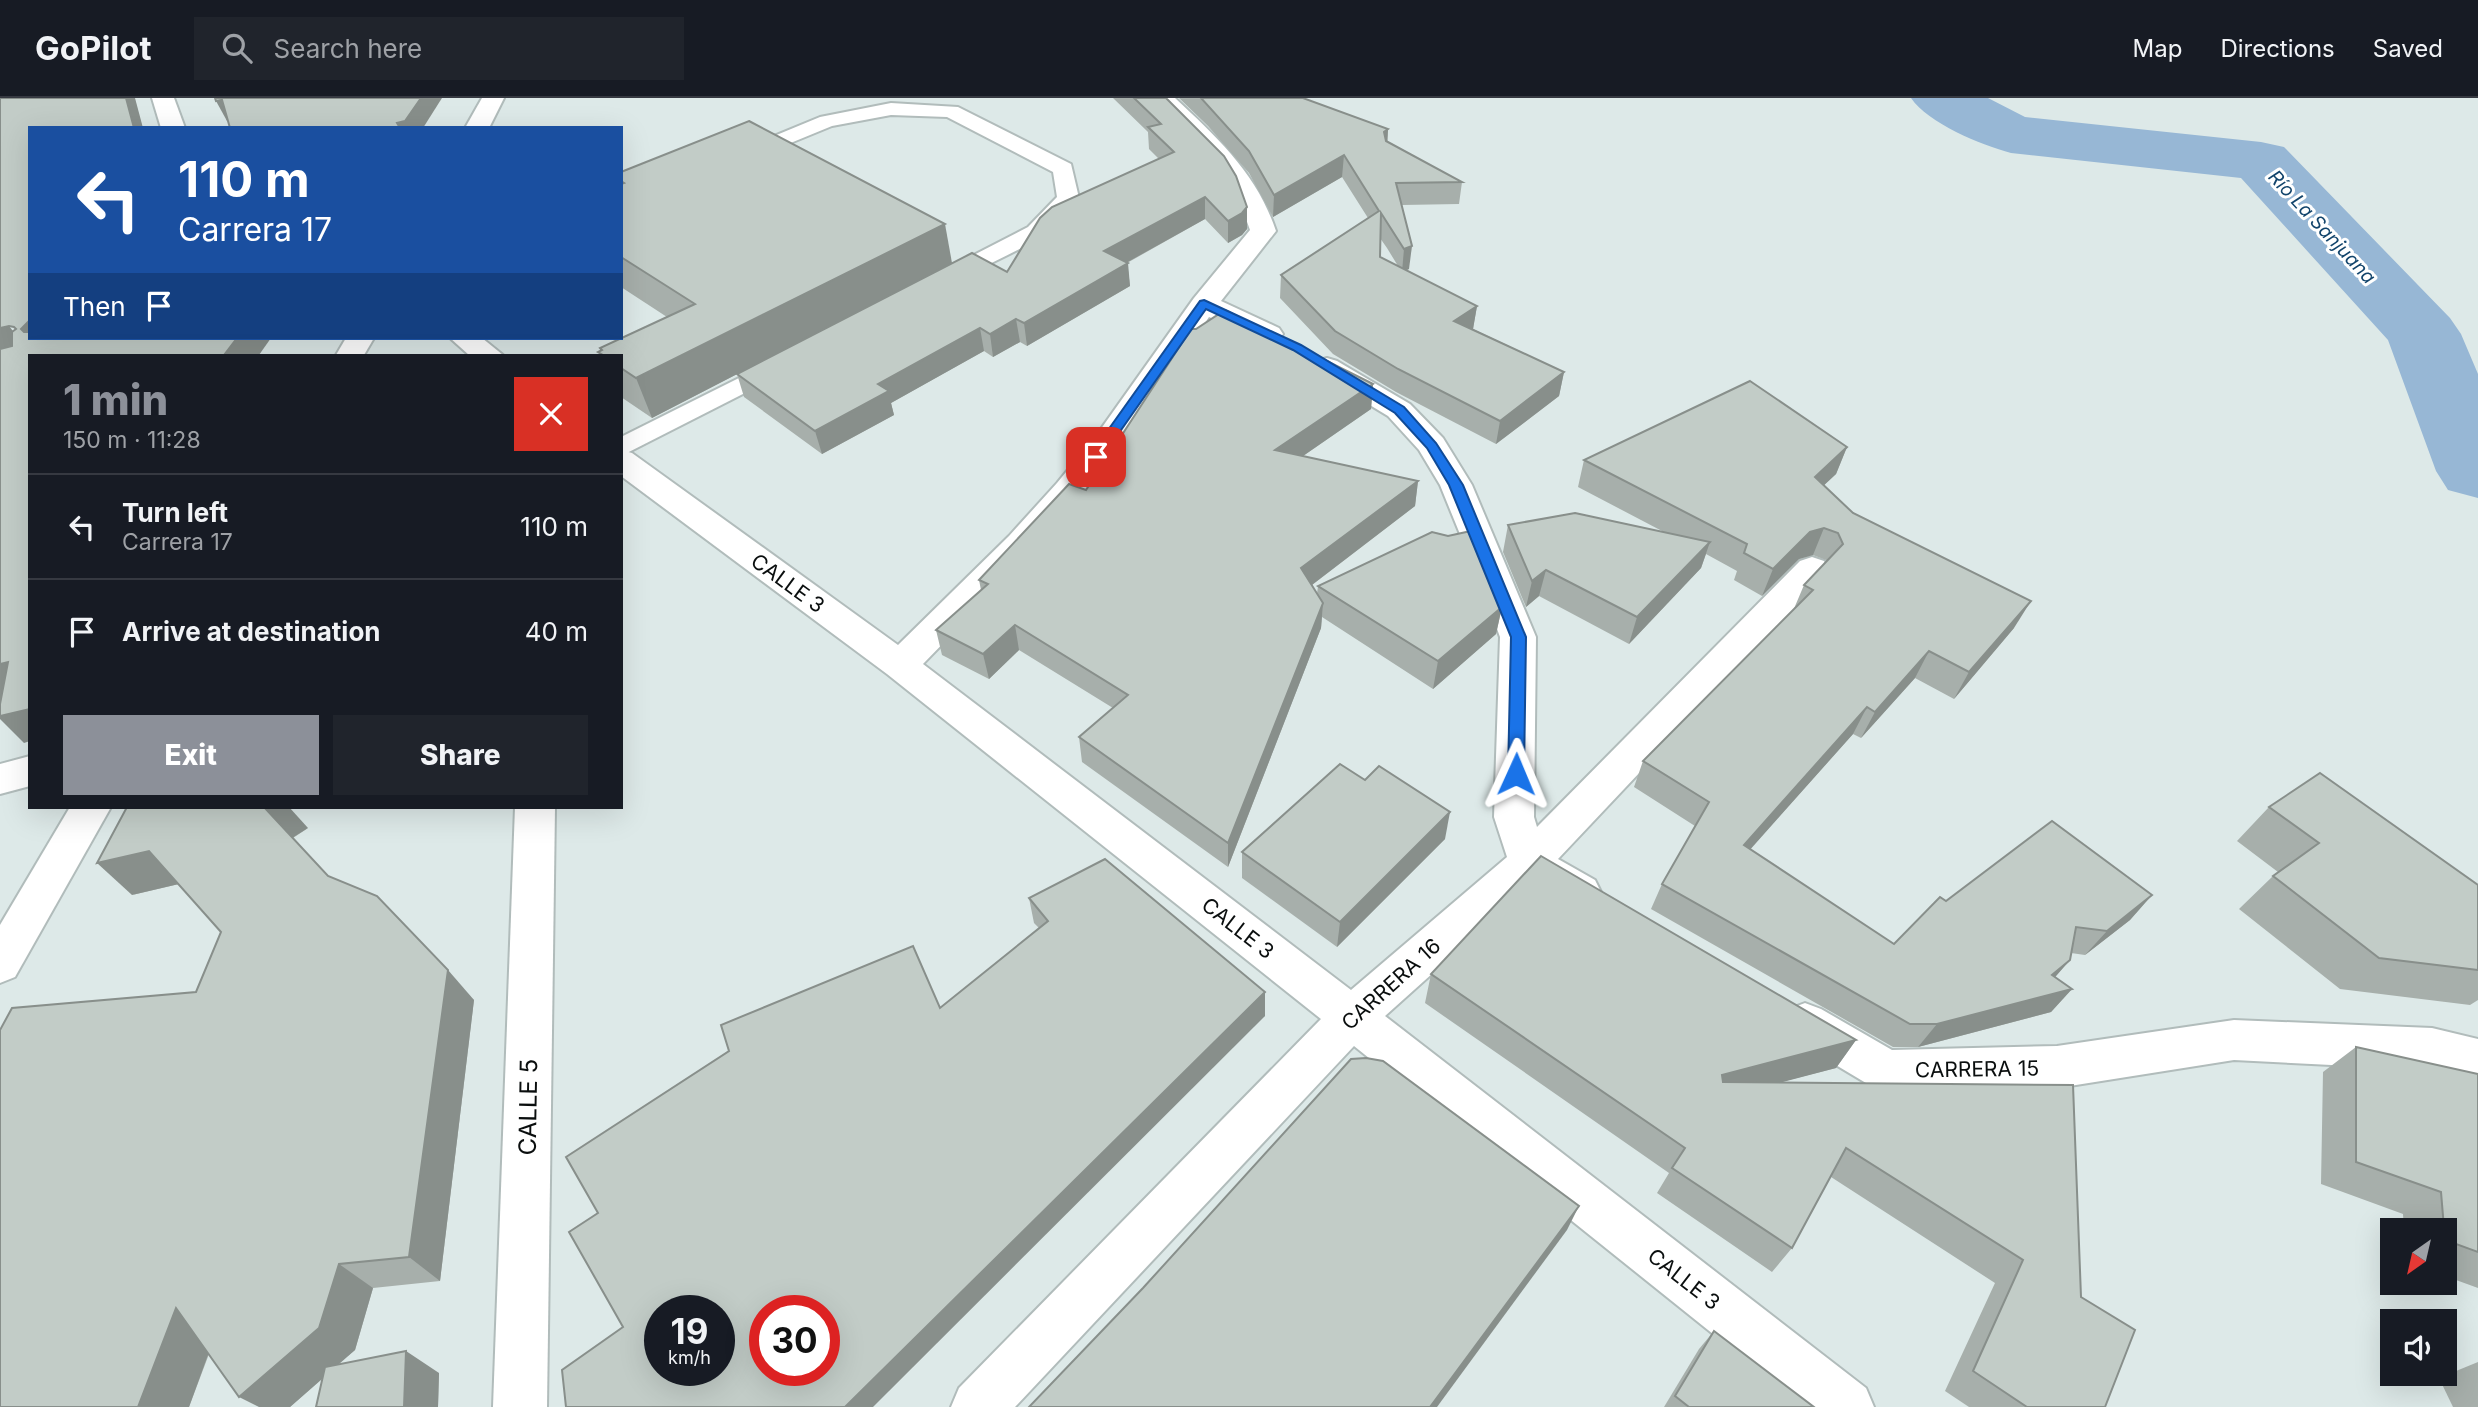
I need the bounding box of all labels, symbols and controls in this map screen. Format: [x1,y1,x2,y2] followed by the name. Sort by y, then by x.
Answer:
[194,17,684,80] search box
[35,28,152,68] text: GoPilot
[218,29,256,67] icon: search
[274,33,422,64] text: Search here
[2133,34,2182,63] text: Map
[2220,34,2335,63] text: Directions
[2373,34,2443,63] text: Saved
[178,150,310,209] text: 110 m
[63,154,154,245] icon: left
[2264,165,2381,289] water label: Río La Sanjuana
[178,210,332,249] text: Carrera 17
[140,287,178,325] icon: arrive
[63,291,126,322] text: Then
[63,374,168,425] text: 1 min
[514,377,588,451] button: close
[63,426,201,454] text: 150 m · 11:28
[1066,427,1126,487] pin
[1077,438,1115,476] icon: arrive
[122,497,228,528] text: Turn left
[63,508,101,546] icon: left
[520,511,588,542] text: 110 m
[122,528,233,556] text: Carrera 17
[746,548,830,618] street label: CALLE 3
[63,613,101,651] icon: arrive
[122,616,381,647] text: Arrive at destination
[525,616,588,647] text: 40 m
[63,715,319,795] button: Exit
[333,715,588,795] button: Share
[1479,737,1553,811] position arrow
[1197,892,1279,964] street label: CALLE 3
[1336,933,1446,1035] street label: CARRERA 16
[1915,1055,2039,1083] street label: CARRERA 15
[513,1058,543,1156] street label: CALLE 5
[2380,1218,2457,1295] north arrow
[2380,1218,2457,1386] map controls
[1643,1243,1725,1315] street label: CALLE 3
[749,1295,840,1386] speed limit sign: 30
[2380,1309,2457,1386] button: sound
[671,1310,708,1352] text: 19
[668,1347,711,1368] text: km/h

